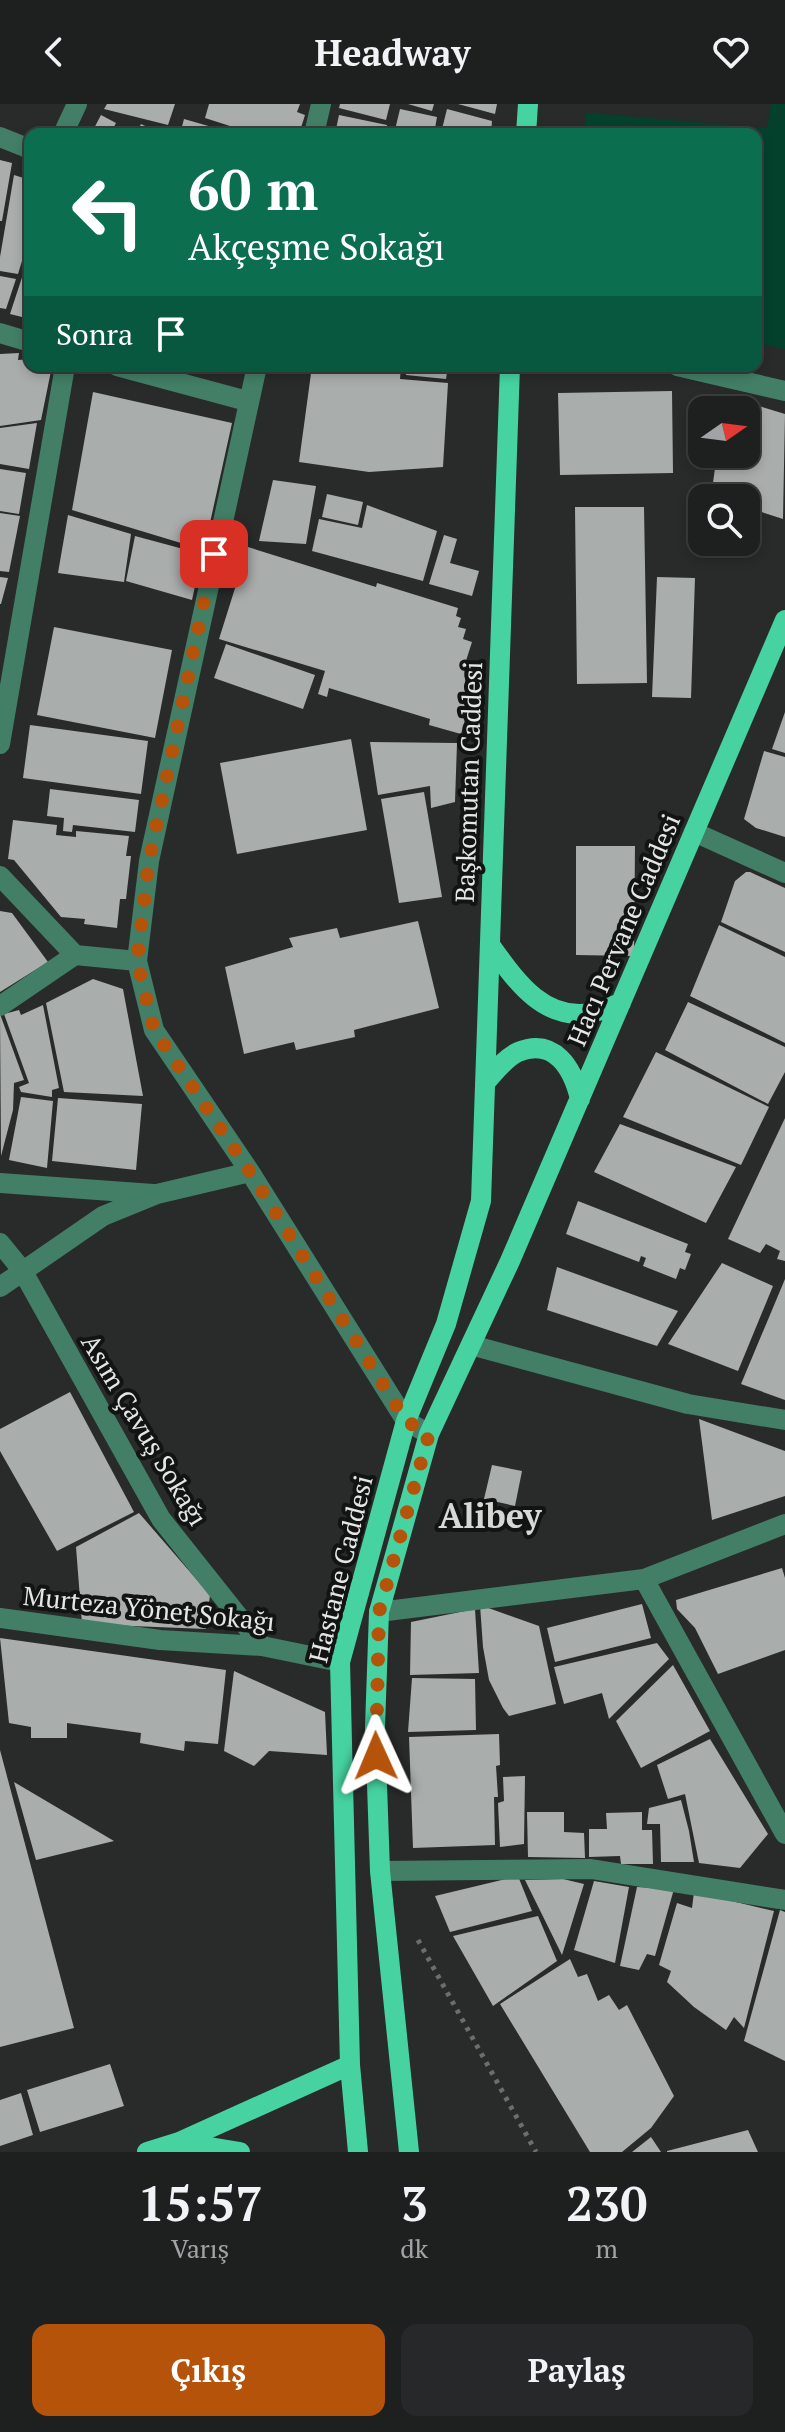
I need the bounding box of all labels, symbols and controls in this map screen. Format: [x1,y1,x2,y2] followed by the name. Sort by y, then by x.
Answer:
[315,29,470,76] text: Headway
[32,30,76,74] icon: back
[709,30,753,74] icon: heart
[188,152,318,226] text: 60 m
[56,160,160,264] icon: left
[188,223,445,270] text: Akçeşme Sokağı
[149,312,193,356] icon: arrive
[56,314,133,354] text: Sonra
[688,396,760,468] north arrow
[688,396,760,556] map controls
[688,484,760,556] button: search
[180,520,248,588] pin
[192,532,236,576] icon: arrive
[447,661,489,903] street label: Başkomutan Caddesi
[559,809,687,1051] street label: Hacı Pervane Caddesi
[74,1327,216,1532] street label: Asım Çavuş Sokağı
[300,1472,380,1666] street label: Hastane Caddesi
[439,1493,543,1538] district label: Alibey
[22,1578,277,1638] street label: Murteza Yönet Sokağı
[334,1714,418,1798] position arrow
[138,2171,263,2235] text: 15:57
[401,2171,428,2235] text: 3
[566,2171,647,2235] text: 230
[171,2231,229,2265] text: Varış
[400,2231,428,2265] text: dk
[595,2231,618,2265] text: m
[32,2324,385,2416] button: Çıkış
[401,2324,753,2416] button: Paylaş

